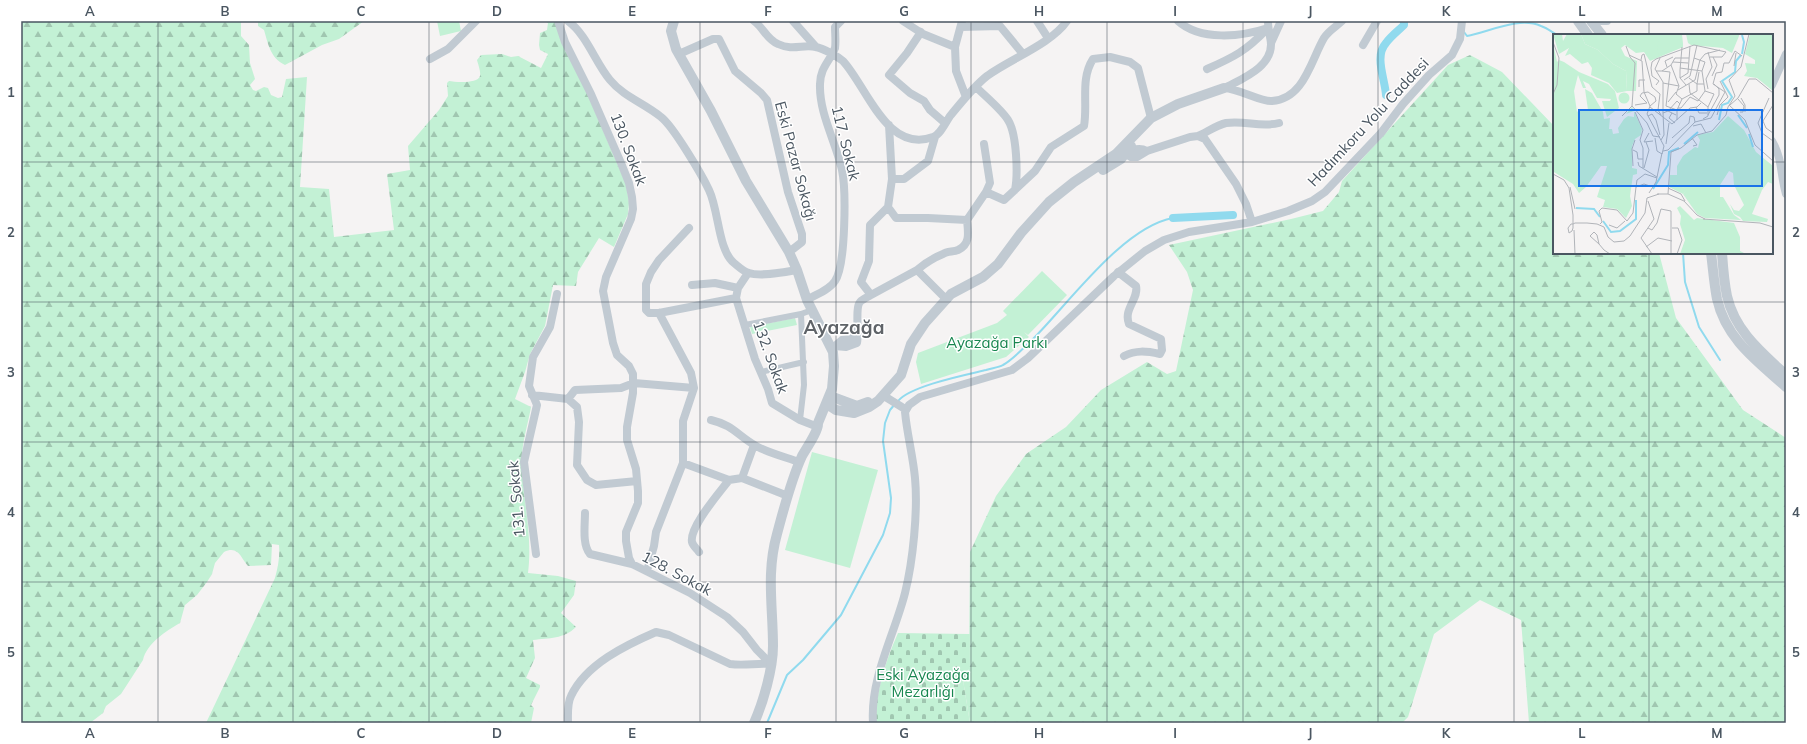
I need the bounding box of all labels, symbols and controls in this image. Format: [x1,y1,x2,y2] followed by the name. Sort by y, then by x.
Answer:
[85,3,95,19] text: A
[221,3,230,19] text: B
[357,3,366,19] text: C
[492,3,502,19] text: D
[628,3,636,19] text: E
[764,3,772,19] text: F
[899,3,909,19] text: G
[1034,3,1044,19] text: H
[1173,3,1177,19] text: I
[1308,3,1312,19] text: J
[1442,3,1452,19] text: K
[1578,3,1586,19] text: L
[1711,3,1723,19] text: M
[1553,34,1773,254] inset map
[1303,54,1433,190] street label: Hadımkoru Yolu Caddesi
[7,84,15,100] text: 1
[1792,84,1800,100] text: 1
[771,99,821,223] street label: Eski Pazar Sokağı
[828,104,865,183] street label: 117. Sokak
[606,110,652,188] street label: 130. Sokak
[7,224,15,240] text: 2
[1792,224,1800,240] text: 2
[804,315,884,339] district label: Ayazağa
[749,318,793,397] street label: 132. Sokak
[946,333,1048,352] park label: Ayazağa Parkı
[7,364,15,380] text: 3
[1792,364,1800,380] text: 3
[503,460,529,538] street label: 131. Sokak
[7,504,15,520] text: 4
[1792,504,1800,520] text: 4
[639,547,716,600] street label: 128. Sokak
[7,644,15,660] text: 5
[1792,644,1800,660] text: 5
[876,665,970,701] park label: Eski Ayazağa Mezarlığı
[85,725,95,741] text: A
[221,725,230,741] text: B
[357,725,366,741] text: C
[492,725,502,741] text: D
[628,725,636,741] text: E
[764,725,772,741] text: F
[899,725,909,741] text: G
[1034,725,1044,741] text: H
[1173,725,1177,741] text: I
[1308,725,1312,741] text: J
[1442,725,1452,741] text: K
[1578,725,1586,741] text: L
[1711,725,1723,741] text: M

